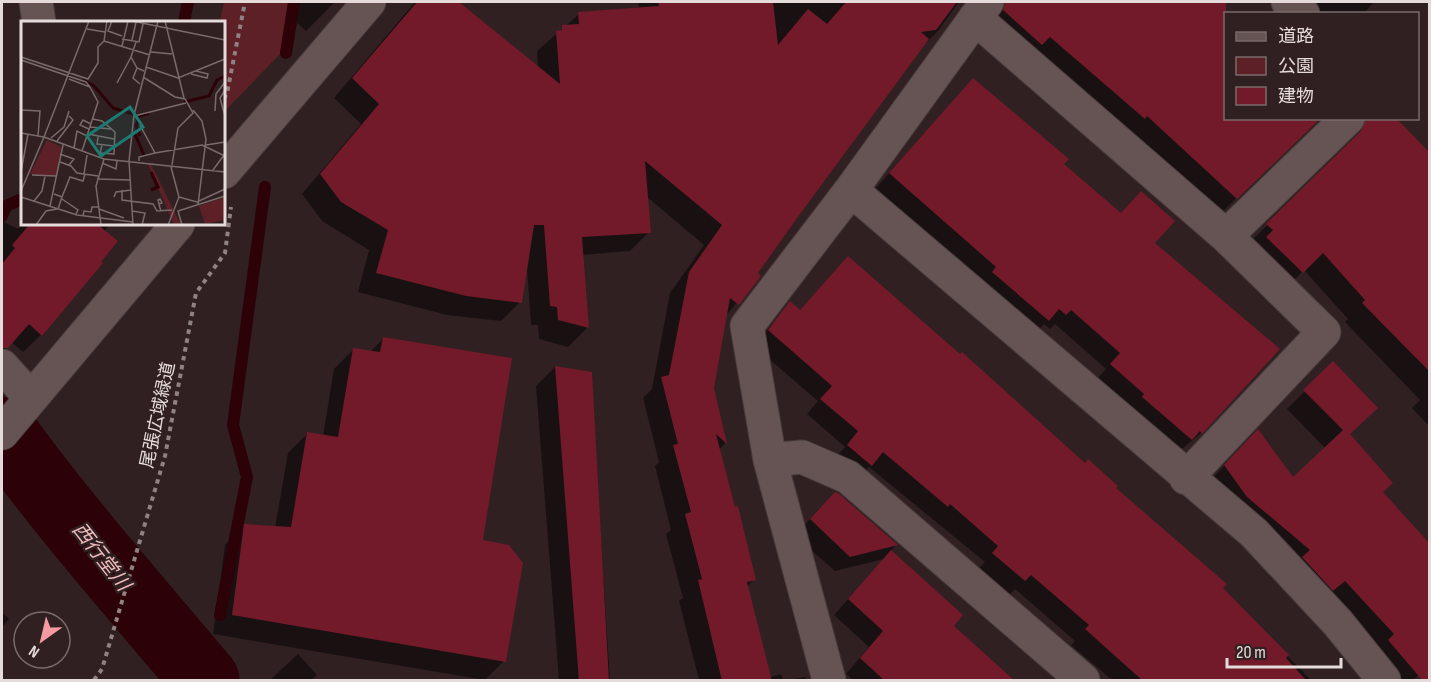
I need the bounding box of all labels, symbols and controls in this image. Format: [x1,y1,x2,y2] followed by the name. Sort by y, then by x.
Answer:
[1224,12,1419,120] legend
[21,21,225,225] inset map
[1278,26,1314,47] text: 道路
[1278,56,1314,77] text: 公園
[1278,86,1314,107] text: 建物
[137,360,179,470] street label: 尾張広域緑道
[67,518,136,597] water label: 西行堂川
[12,610,72,670] north arrow
[1227,631,1341,669] scale bar
[26,641,43,661] text: N
[1236,642,1266,663] text: 20 m

